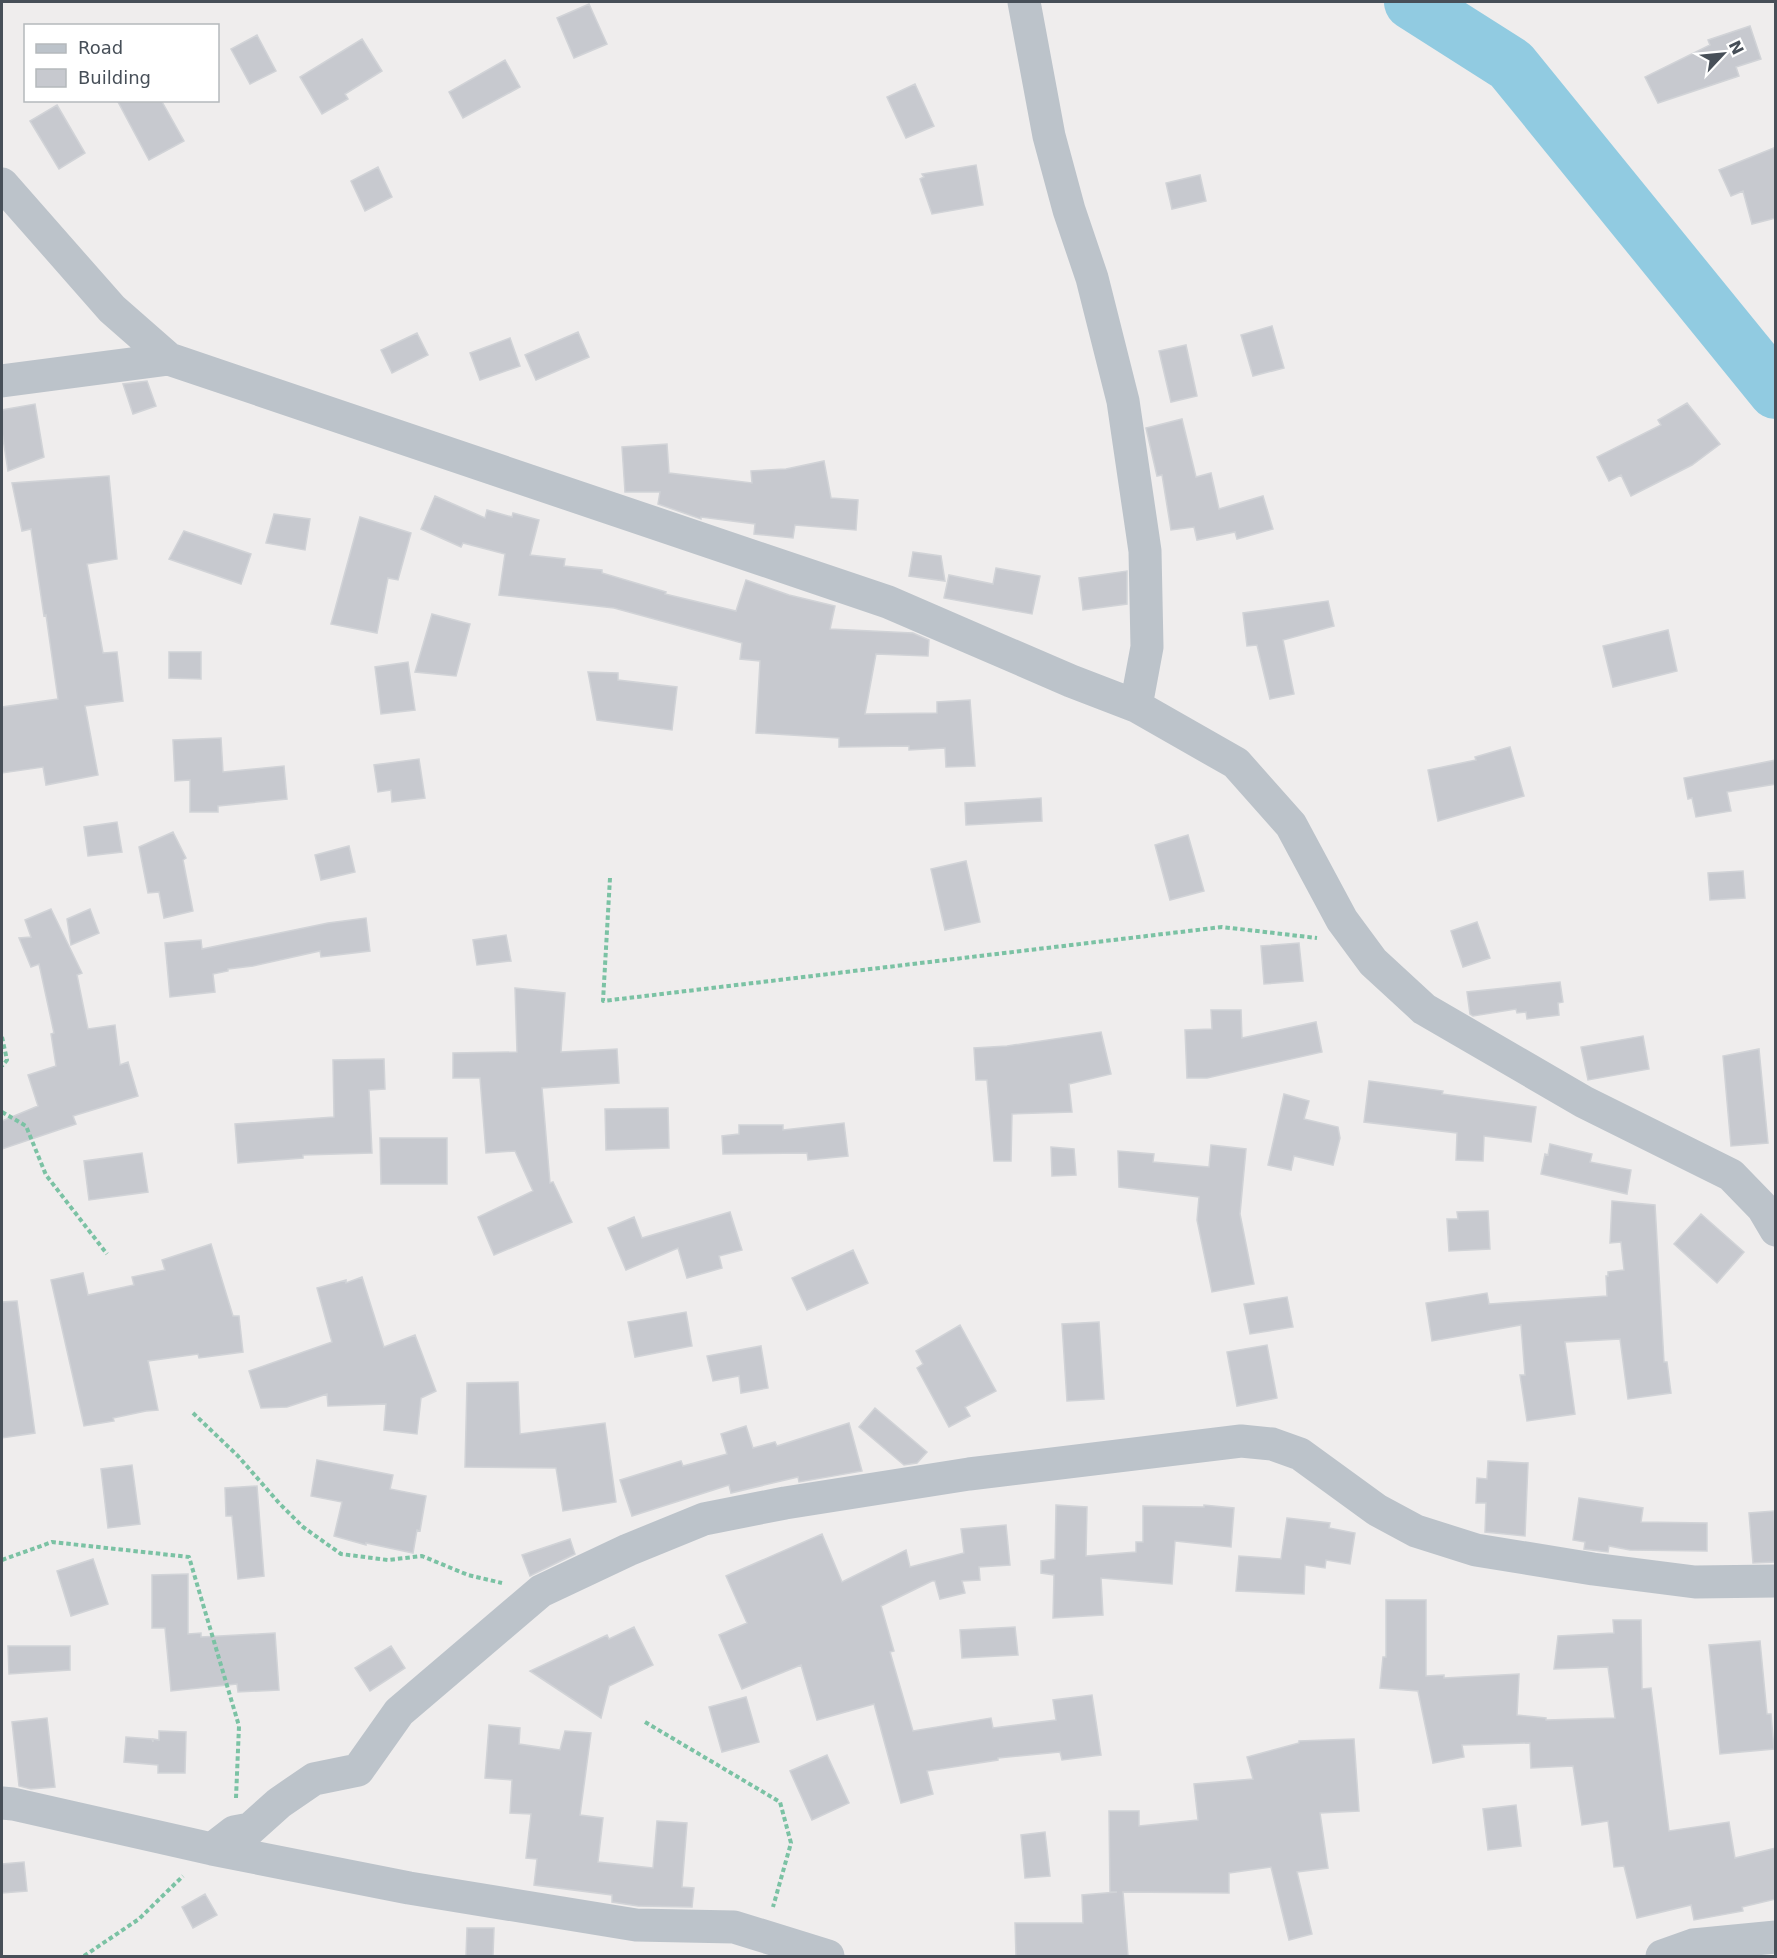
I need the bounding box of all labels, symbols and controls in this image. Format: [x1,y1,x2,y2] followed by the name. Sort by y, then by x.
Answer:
[24,24,219,102] legend
[1693,24,1753,84] north arrow
[78,37,123,58] text: Road
[1725,37,1748,58] text: N
[78,67,151,88] text: Building

